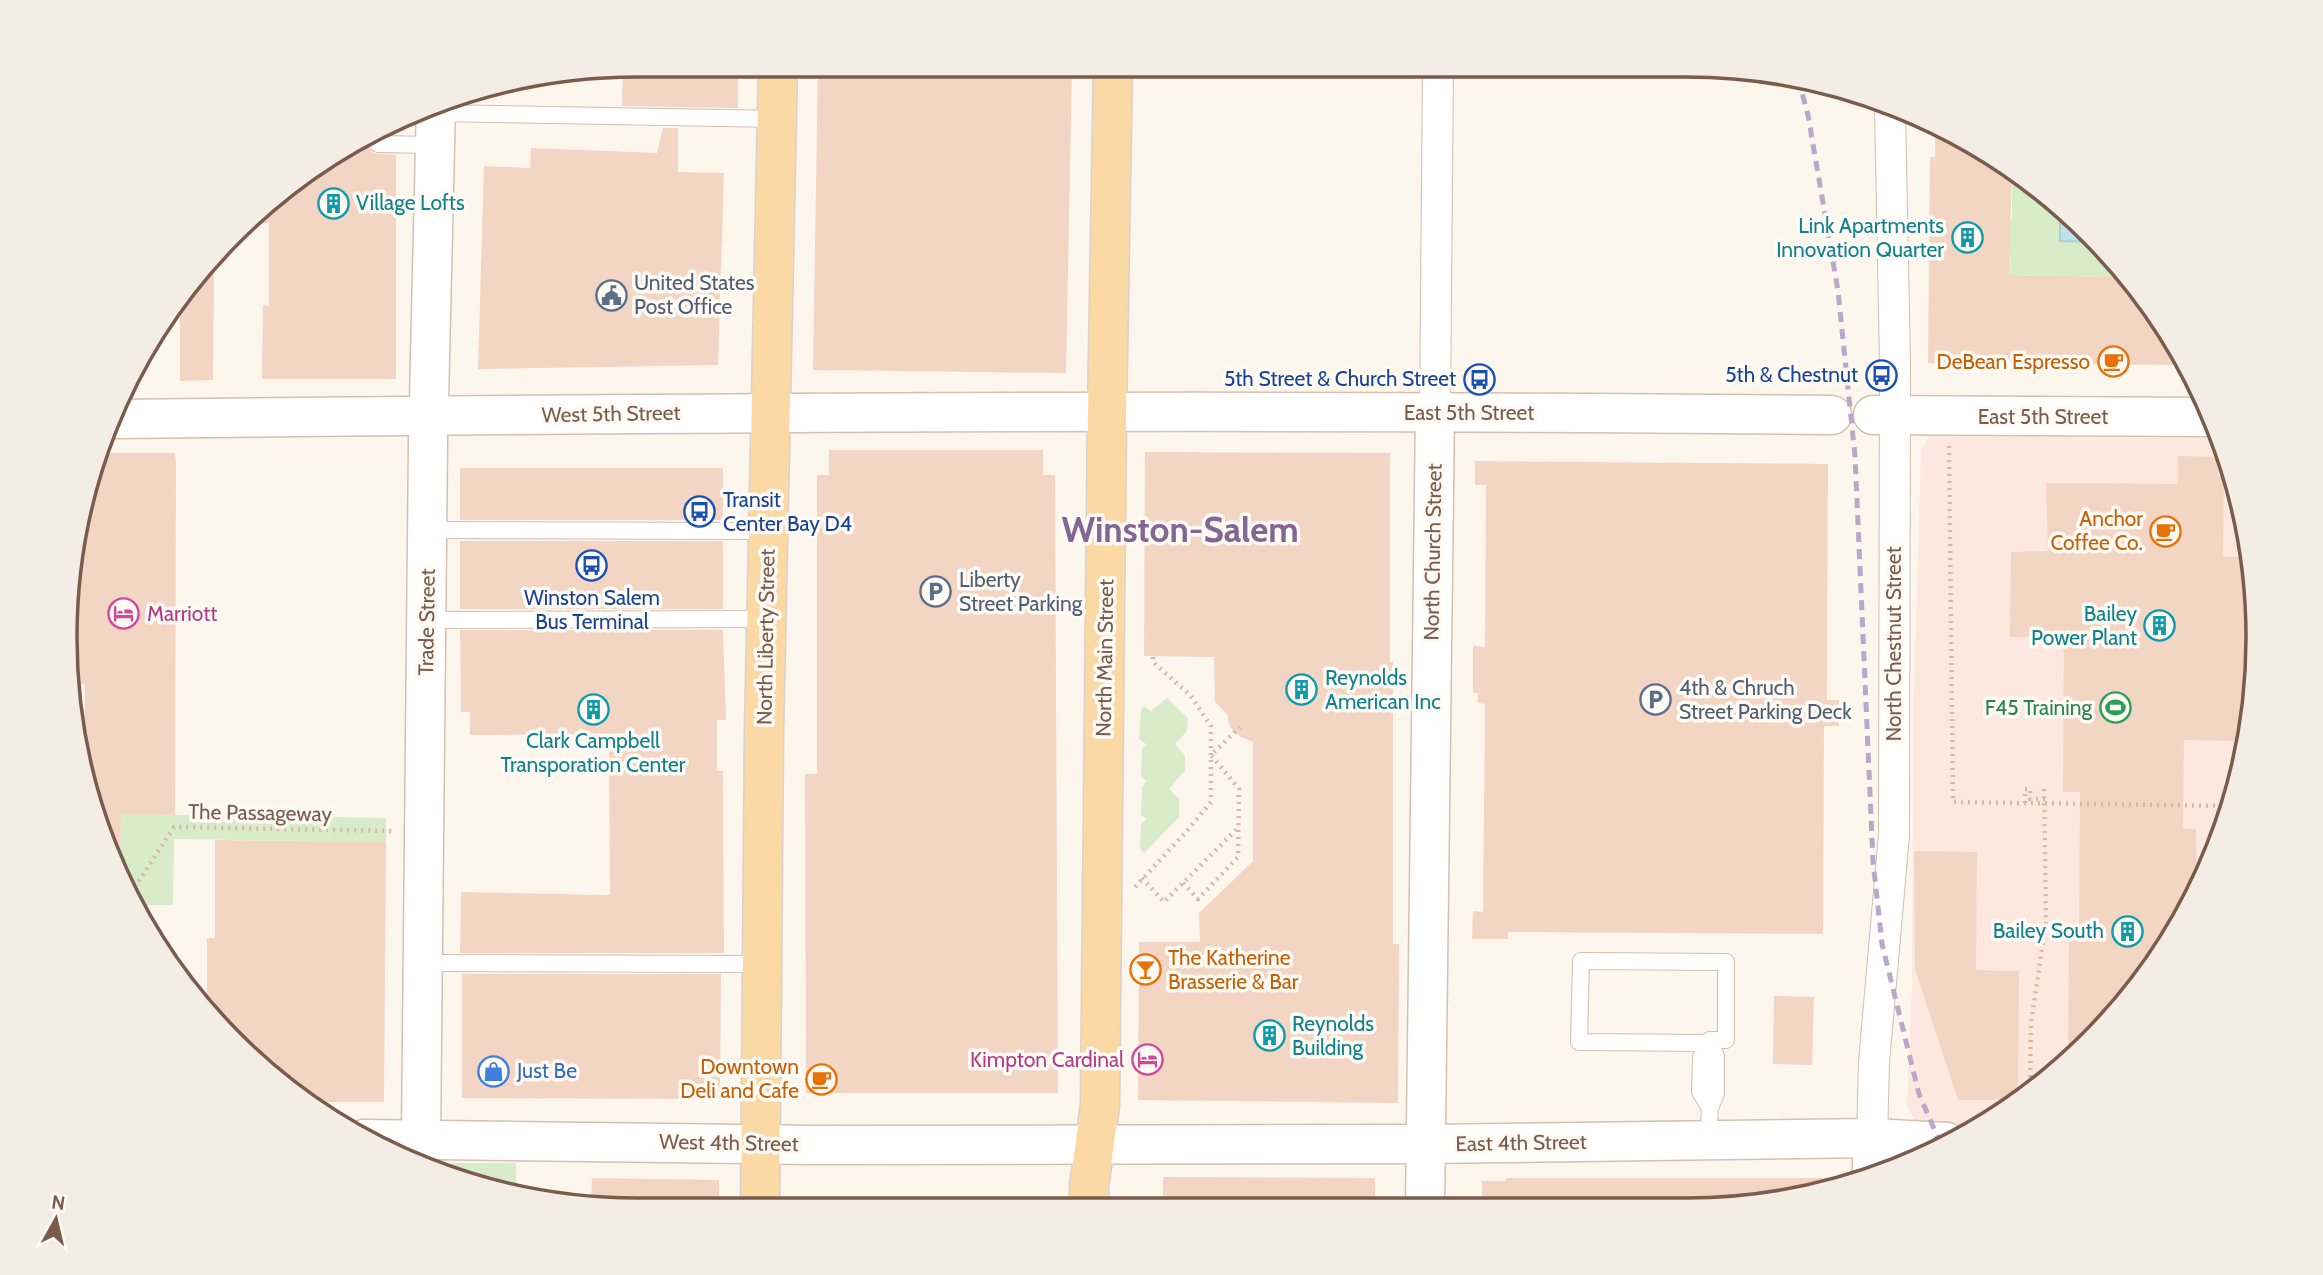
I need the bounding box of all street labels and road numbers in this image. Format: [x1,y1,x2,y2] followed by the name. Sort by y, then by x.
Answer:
[541,400,681,427] street label: West 5th Street
[1404,400,1534,425] street label: East 5th Street
[1978,404,2108,429] street label: East 5th Street
[1418,463,1447,641] street label: North Church Street
[1881,546,1906,742] street label: North Chestnut Street
[751,549,780,725] street label: North Liberty Street
[413,568,440,676] street label: Trade Street
[1091,579,1118,737] street label: North Main Street
[188,799,333,826] street label: The Passageway
[659,1129,799,1156] street label: West 4th Street
[1455,1129,1587,1156] street label: East 4th Street

